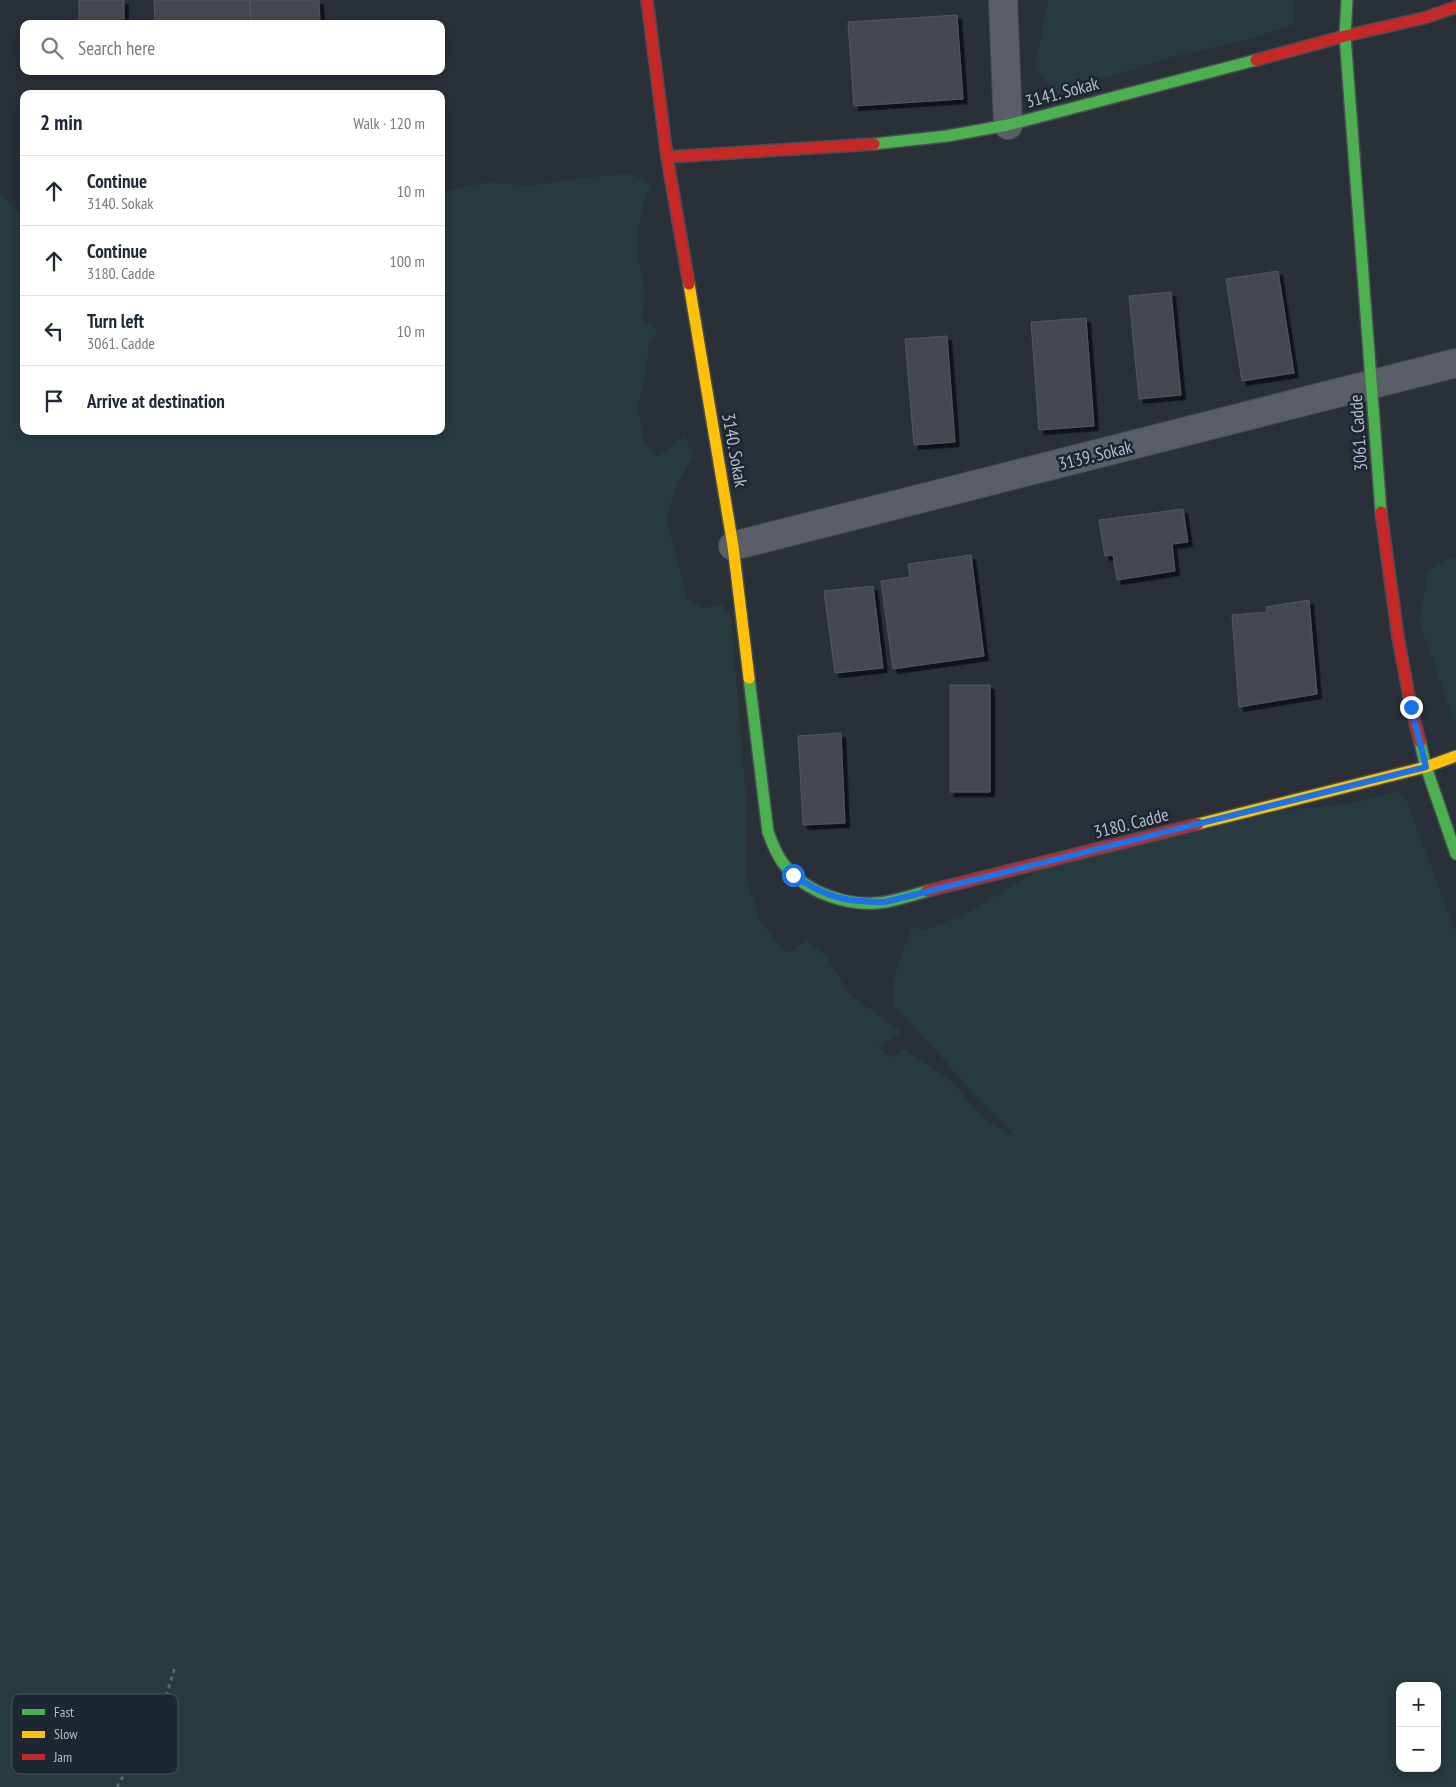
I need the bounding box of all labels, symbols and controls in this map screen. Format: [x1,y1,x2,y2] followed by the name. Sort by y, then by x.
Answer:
[20,20,445,75] search box
[38,34,66,62] icon: search
[78,36,155,60] text: Search here
[1023,71,1101,113] street label: 3141. Sokak
[40,109,82,136] text: 2 min
[353,113,425,133] text: Walk · 120 m
[87,169,147,193] text: Continue
[40,177,68,205] icon: ahead
[397,181,425,201] text: 10 m
[87,193,154,213] text: 3140. Sokak
[87,239,147,263] text: Continue
[40,247,68,275] icon: ahead
[390,251,425,271] text: 100 m
[87,263,155,283] text: 3180. Cadde
[87,309,144,333] text: Turn left
[40,317,68,345] icon: left
[397,321,425,341] text: 10 m
[87,333,155,353] text: 3061. Cadde
[40,387,68,415] icon: arrive
[87,389,225,413] text: Arrive at destination
[1344,394,1372,472] street label: 3061. Cadde
[717,411,753,489] street label: 3140. Sokak
[1056,435,1134,475] street label: 3139. Sokak
[1400,696,1423,719] route end
[1091,803,1171,843] street label: 3180. Cadde
[782,864,805,887] route start
[1396,1682,1441,1772] map controls
[1396,1682,1441,1727] button: +
[12,1694,178,1774] legend
[54,1703,74,1721] text: Fast
[54,1725,78,1743] text: Slow
[1396,1727,1441,1772] button: −
[53,1748,72,1766] text: Jam

